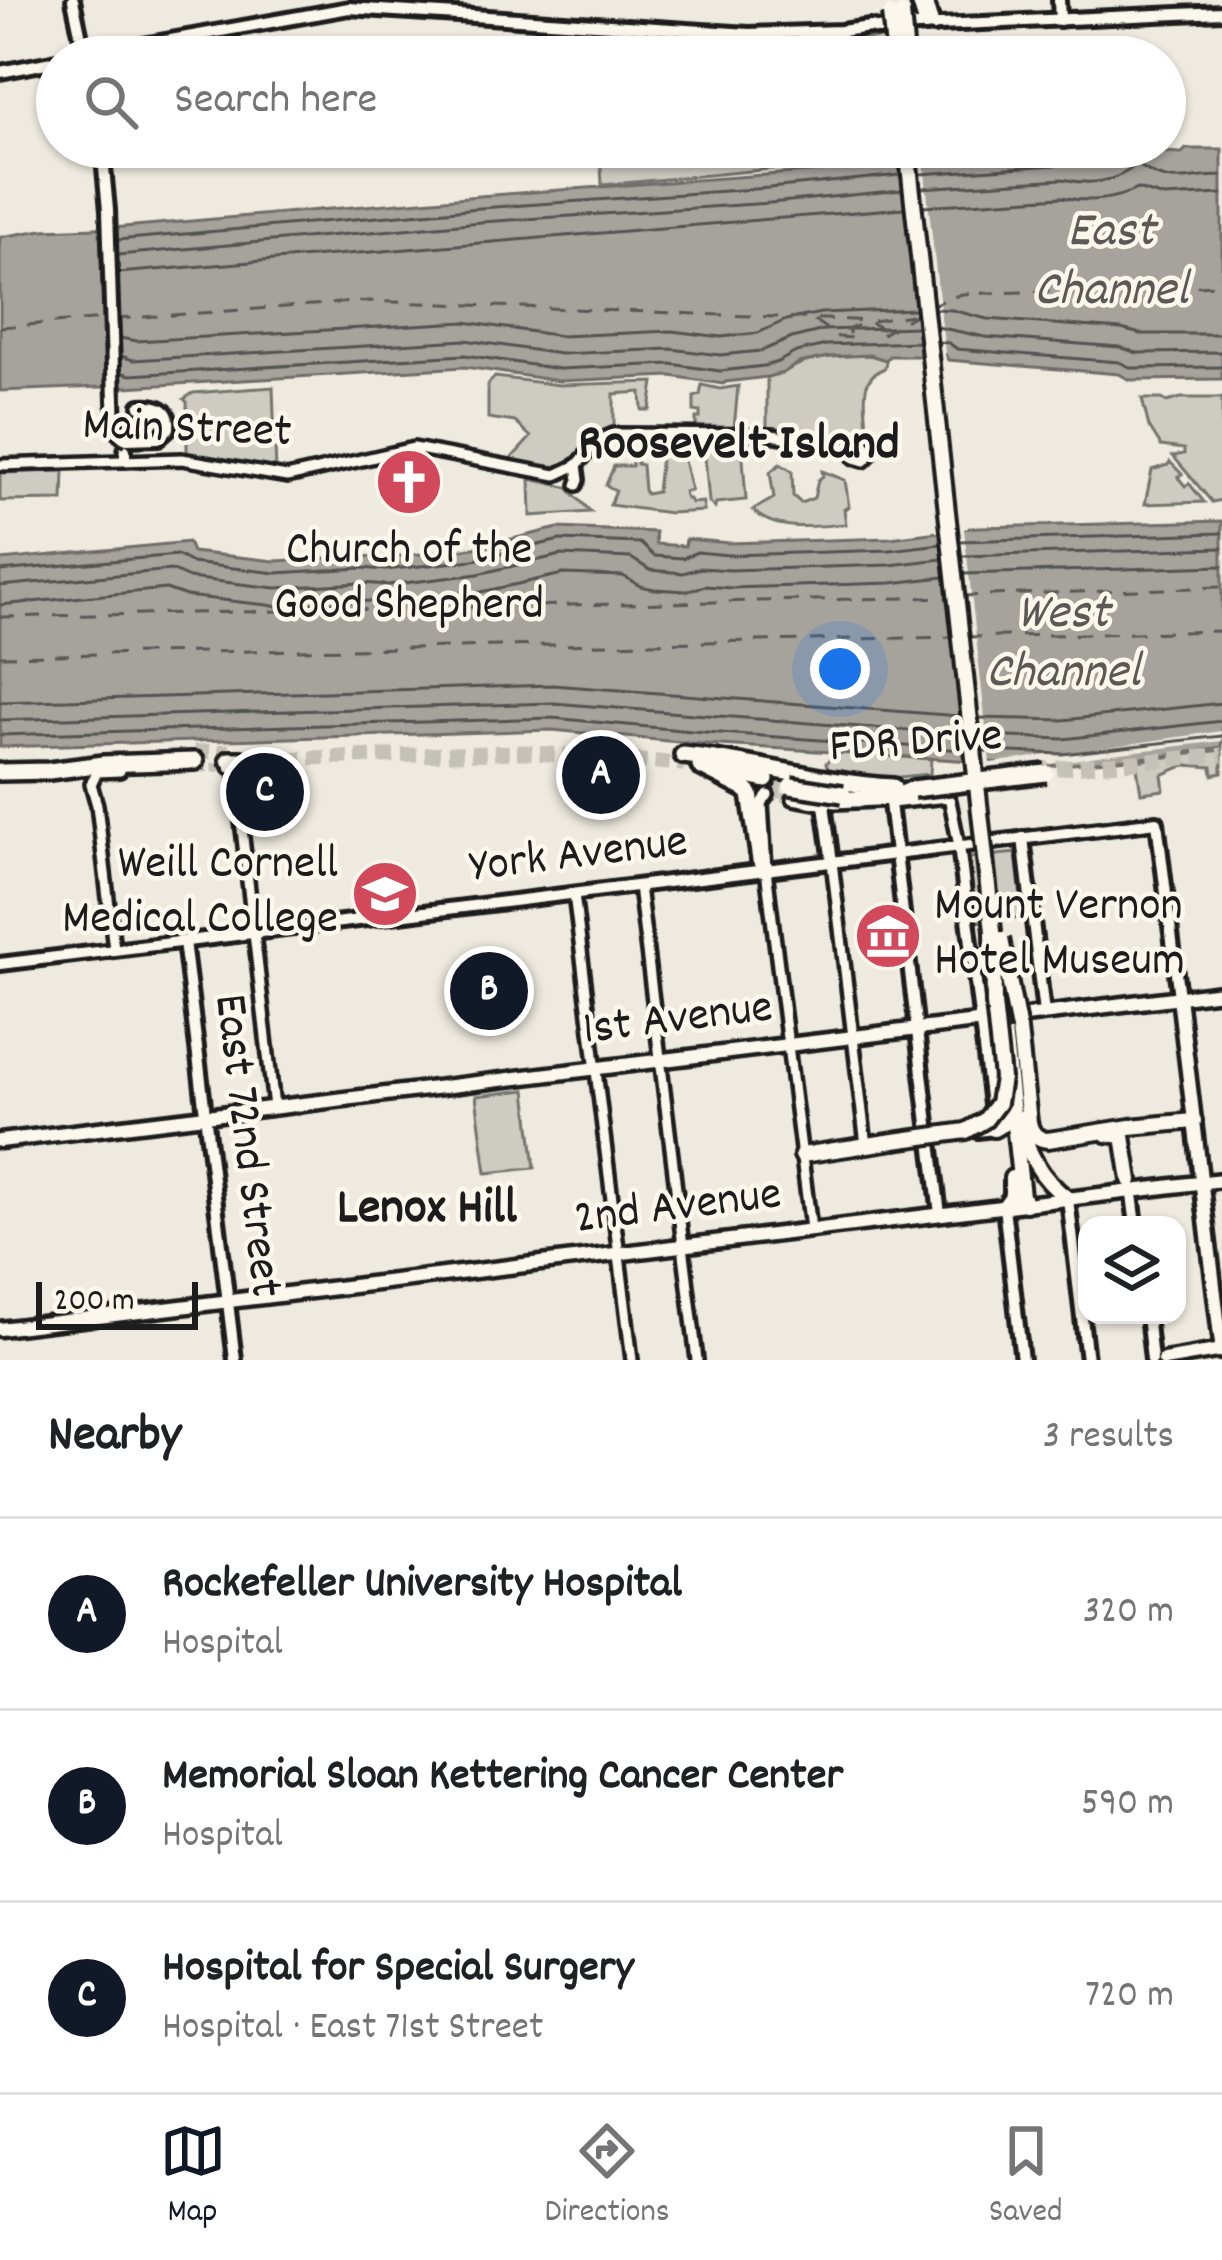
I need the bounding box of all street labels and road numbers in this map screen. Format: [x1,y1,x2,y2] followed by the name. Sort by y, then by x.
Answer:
[81,393,293,469] street label: Main Street
[827,704,1005,784] street label: FDR Drive
[466,809,692,905] street label: York Avenue
[579,975,777,1067] street label: 1st Avenue
[192,990,298,1302] street label: East 72nd Street
[571,1162,785,1256] street label: 2nd Avenue

